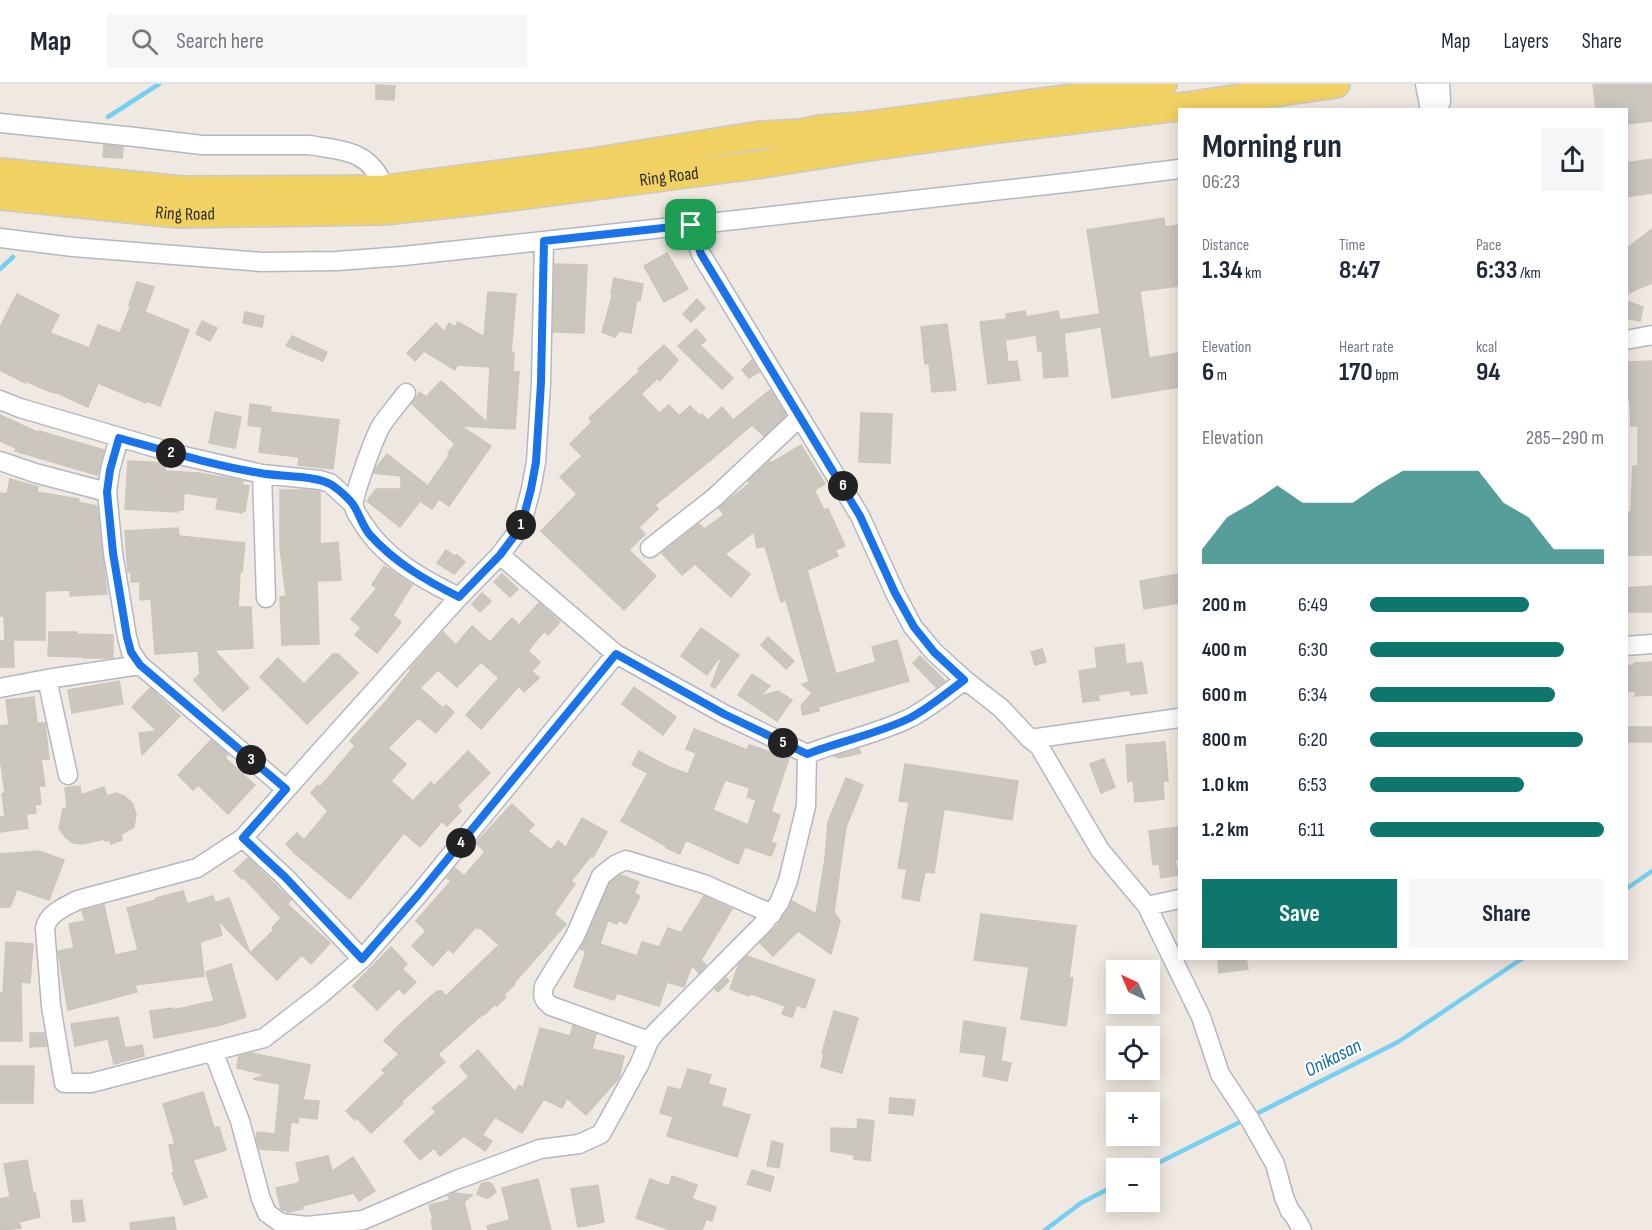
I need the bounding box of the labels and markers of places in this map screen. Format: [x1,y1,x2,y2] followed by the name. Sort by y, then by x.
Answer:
[665,199,716,250] pin
[156,438,186,468] pin: 2
[828,471,858,501] pin: 6
[506,510,536,540] pin: 1
[768,728,798,758] pin: 5
[236,745,266,775] pin: 3
[446,828,476,858] pin: 4

